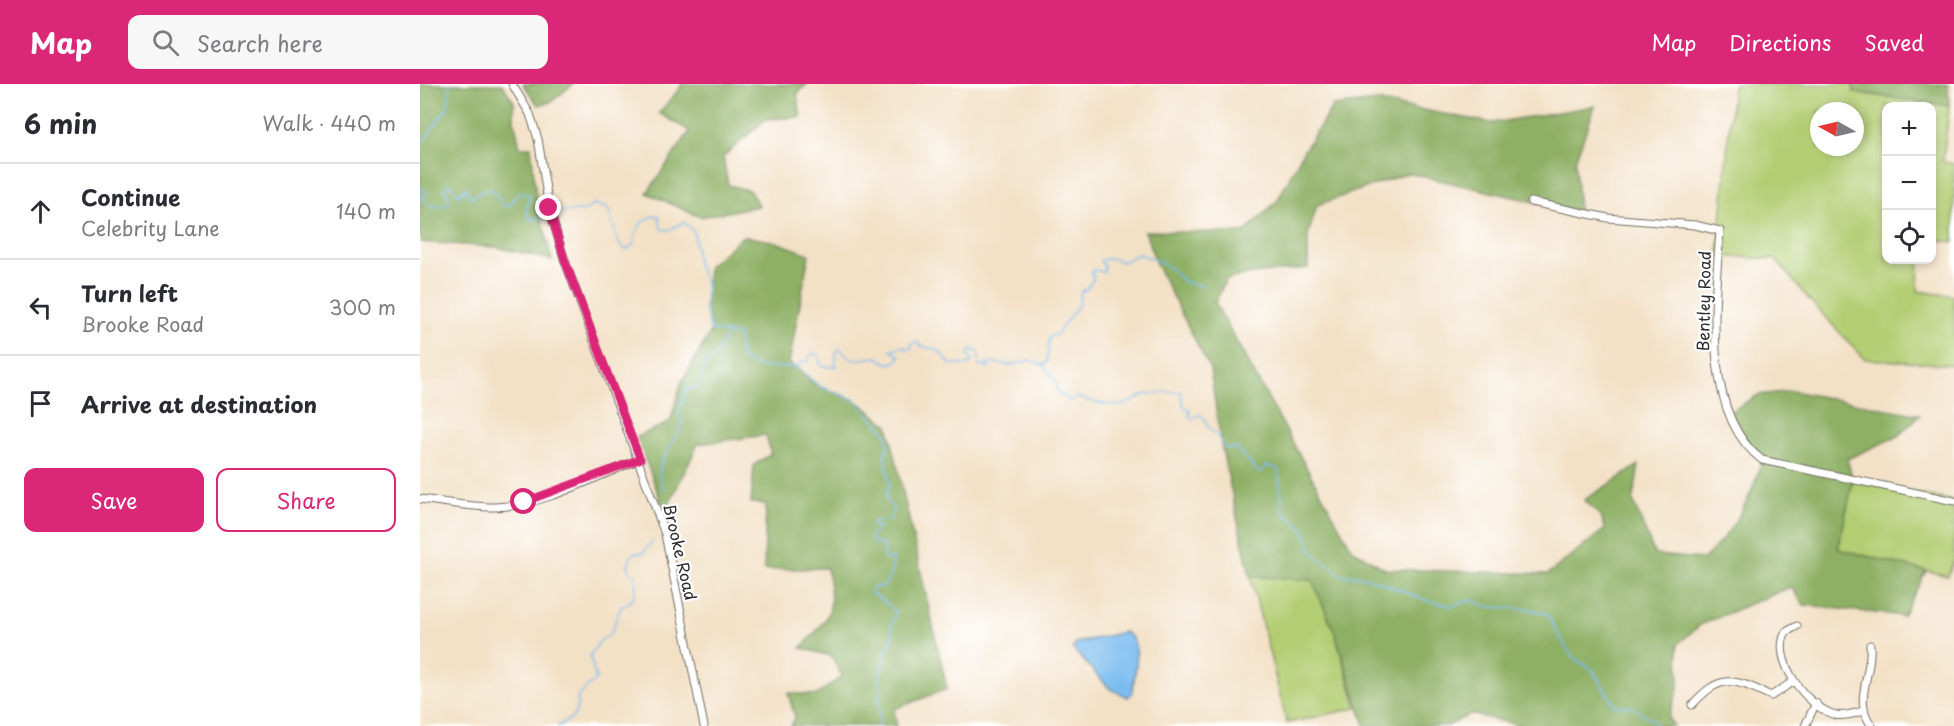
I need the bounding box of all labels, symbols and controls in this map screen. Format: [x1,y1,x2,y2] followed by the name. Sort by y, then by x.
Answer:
[128,15,548,69] search box
[30,21,92,64] text: Map
[149,26,182,59] icon: search
[197,26,323,59] text: Search here
[1651,26,1696,58] text: Map
[1729,26,1831,58] text: Directions
[1864,26,1924,58] text: Saved
[1810,102,1864,156] north arrow
[1882,102,1936,264] map controls
[1882,102,1936,156] button: +
[24,104,97,143] text: 6 min
[263,108,396,138] text: Walk · 440 m
[1882,156,1936,210] button: −
[81,180,180,213] text: Continue
[535,194,561,220] route end
[24,195,57,228] icon: ahead
[336,196,396,226] text: 140 m
[1882,210,1936,264] button: locate
[81,213,220,243] text: Celebrity Lane
[1690,251,1716,351] street label: Bentley Road
[81,276,178,309] text: Turn left
[24,291,57,324] icon: left
[329,292,396,322] text: 300 m
[81,309,204,339] text: Brooke Road
[24,387,57,420] icon: arrive
[81,387,317,420] text: Arrive at destination
[24,468,204,532] button: Save
[216,468,396,532] button: Share
[510,488,536,514] route start
[658,501,704,603] street label: Brooke Road

